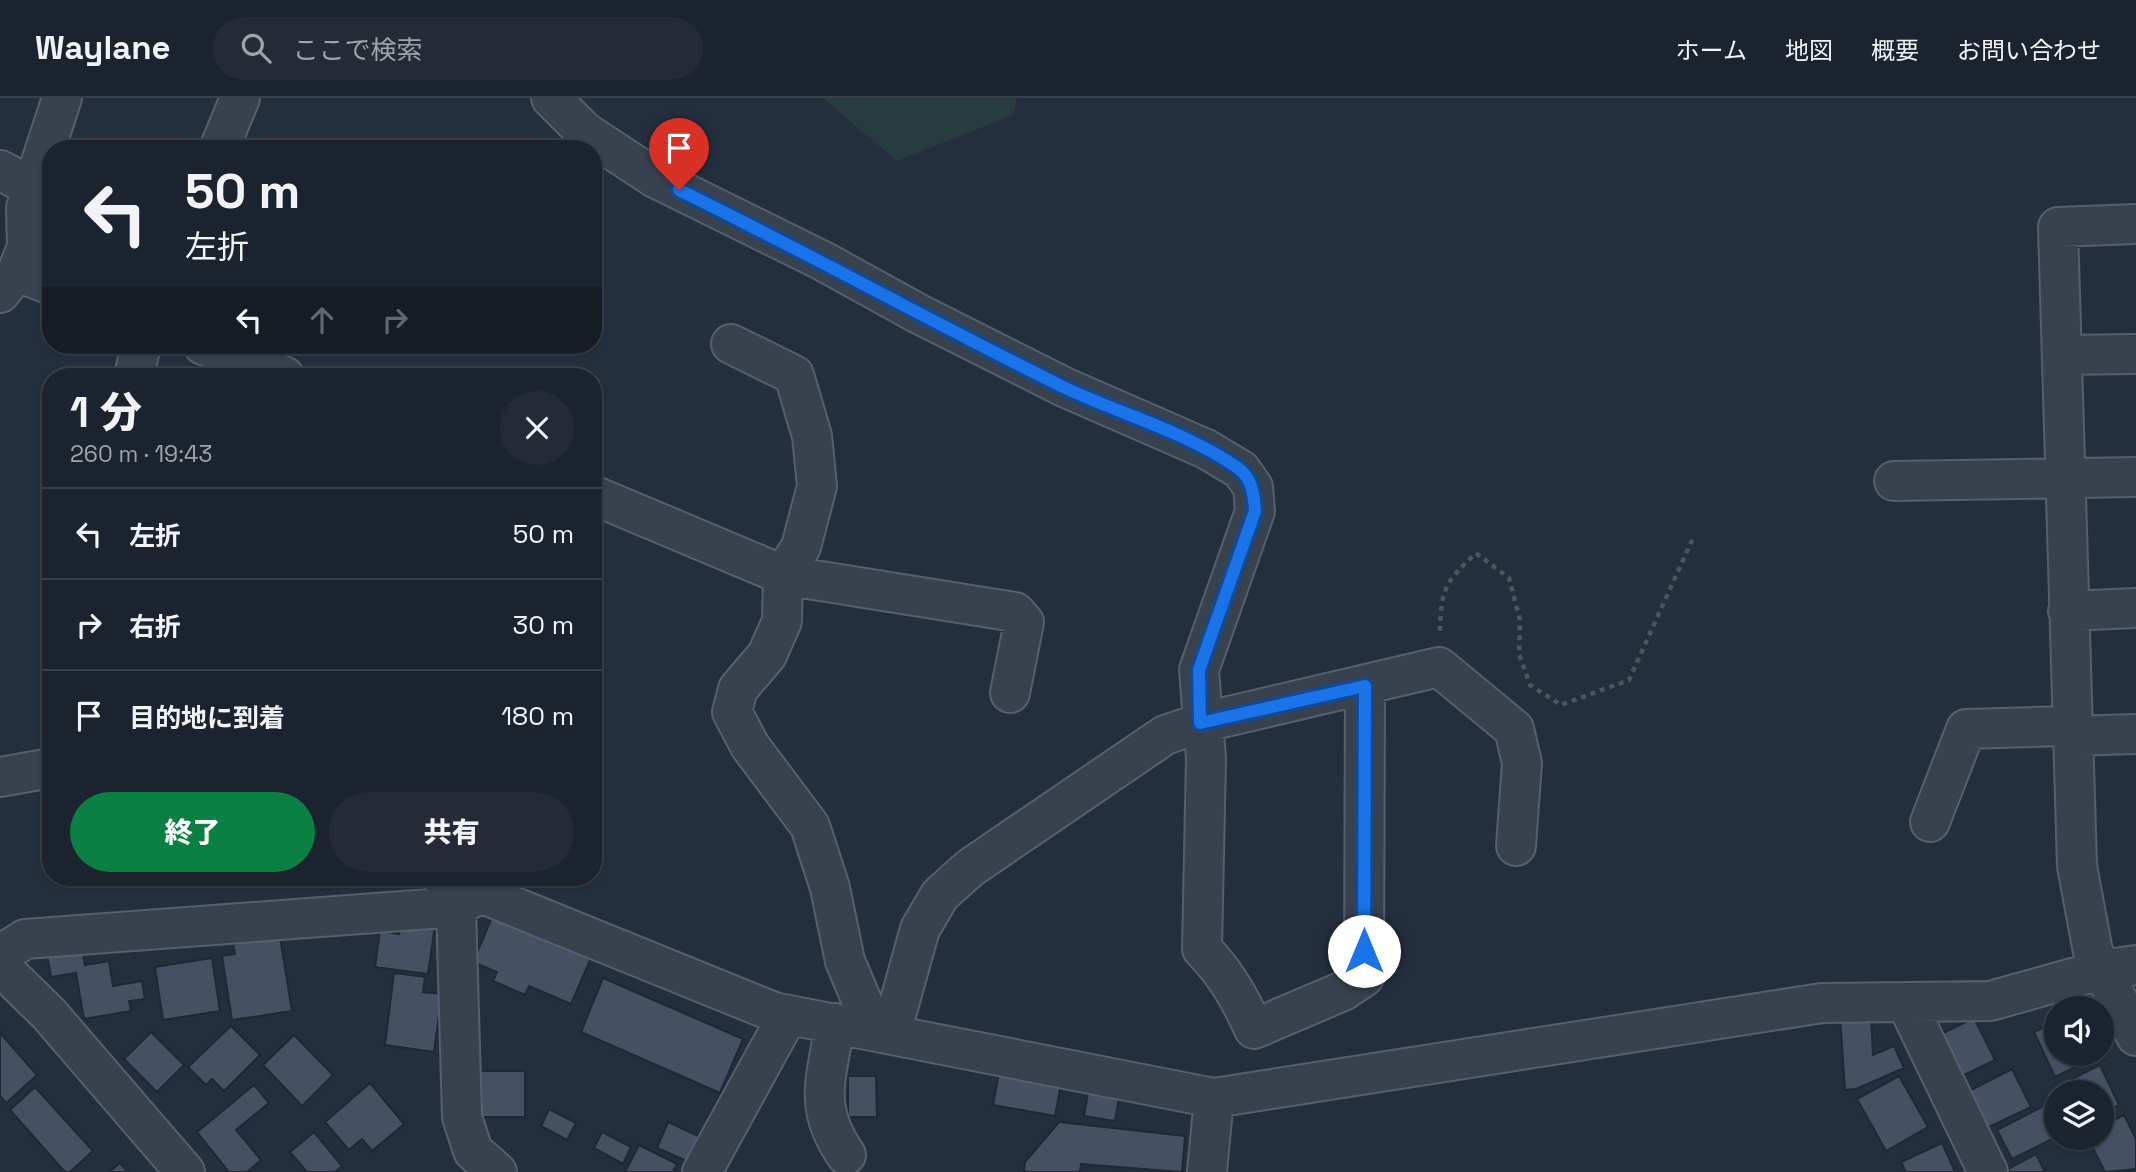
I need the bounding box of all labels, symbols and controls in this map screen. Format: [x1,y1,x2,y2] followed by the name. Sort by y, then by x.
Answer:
[213,17,703,80] search box
[35,27,171,69] text: Waylane
[237,29,275,67] icon: search
[293,33,423,67] text: ここで検索
[1676,35,1747,66] text: ホーム
[1785,35,1833,66] text: 地図
[1871,35,1919,66] text: 概要
[1957,35,2101,66] text: お問い合わせ
[649,118,709,190] pin
[660,129,698,167] icon: arrive
[185,160,300,222] text: 50 m
[70,168,161,259] icon: left
[185,227,249,267] text: 左折
[230,301,268,339] icon: left
[303,301,341,339] icon: ahead
[376,301,414,339] icon: right
[70,386,142,439] text: 1 分
[500,391,574,465] button: close
[70,439,212,469] text: 260 m · 19:43
[70,515,108,553] icon: left
[513,517,574,551] text: 50 m
[129,519,181,553] text: 左折
[70,606,108,644] icon: right
[513,608,574,642] text: 30 m
[129,610,181,644] text: 右折
[70,697,108,735] icon: arrive
[501,699,574,733] text: 180 m
[129,701,285,735] text: 目的地に到着
[70,792,315,872] button: 終了
[329,792,574,872] button: 共有
[1327,914,1401,988] position arrow
[2044,996,2114,1150] map controls
[2044,996,2114,1066] button: sound
[2044,1080,2114,1150] button: layers

